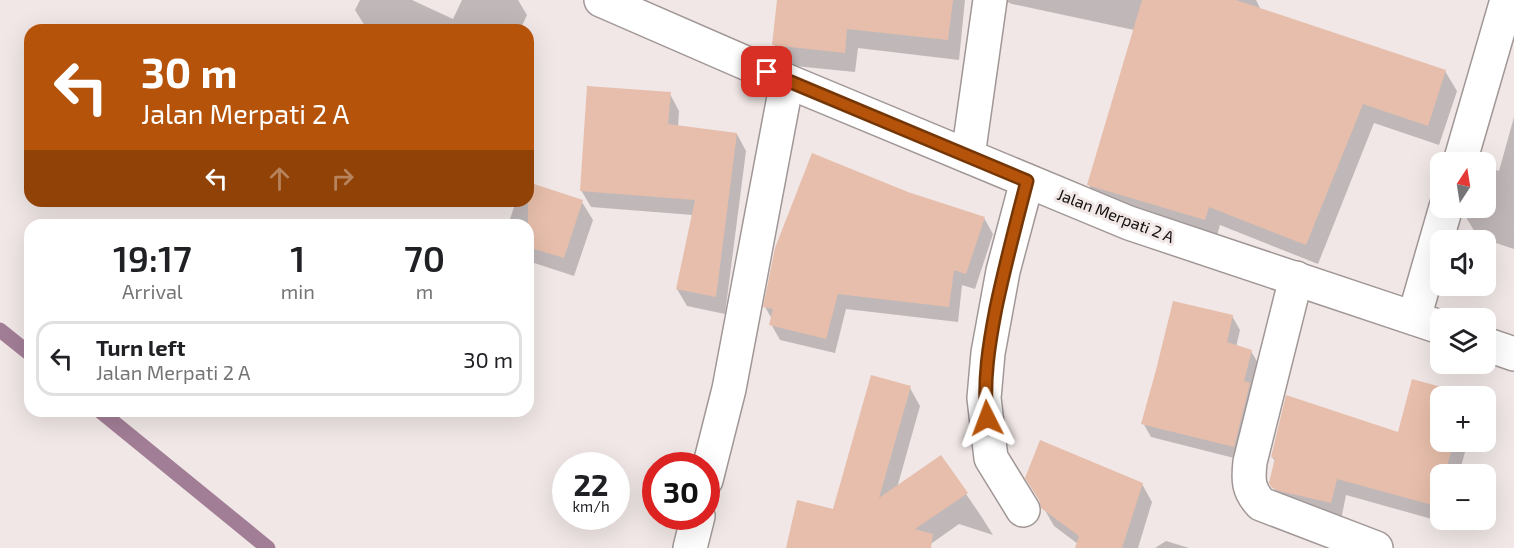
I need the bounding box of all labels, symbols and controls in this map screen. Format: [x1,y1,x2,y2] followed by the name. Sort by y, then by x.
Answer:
[141,46,237,96] text: 30 m
[741,46,792,97] pin
[42,48,120,126] icon: left
[750,55,783,88] icon: arrive
[141,97,349,129] text: Jalan Merpati 2 A
[1430,152,1496,218] north arrow
[1430,152,1496,530] map controls
[200,162,233,195] icon: left
[263,162,296,195] icon: ahead
[326,162,359,195] icon: right
[1055,184,1177,246] street label: Jalan Merpati 2 A
[1430,230,1496,296] button: sound
[113,236,192,279] text: 19:17
[290,236,305,279] text: 1
[404,236,445,279] text: 70
[122,279,183,303] text: Arrival
[281,279,315,303] text: min
[416,279,433,303] text: m
[1430,308,1496,374] button: layers
[96,334,185,360] text: Turn left
[45,342,78,375] icon: left
[463,346,513,372] text: 30 m
[96,360,250,384] text: Jalan Merpati 2 A
[955,386,1019,450] position arrow
[1430,386,1496,452] button: +
[642,452,720,530] speed limit sign: 30
[1430,464,1496,530] button: −
[574,466,608,502] text: 22
[572,497,610,515] text: km/h

